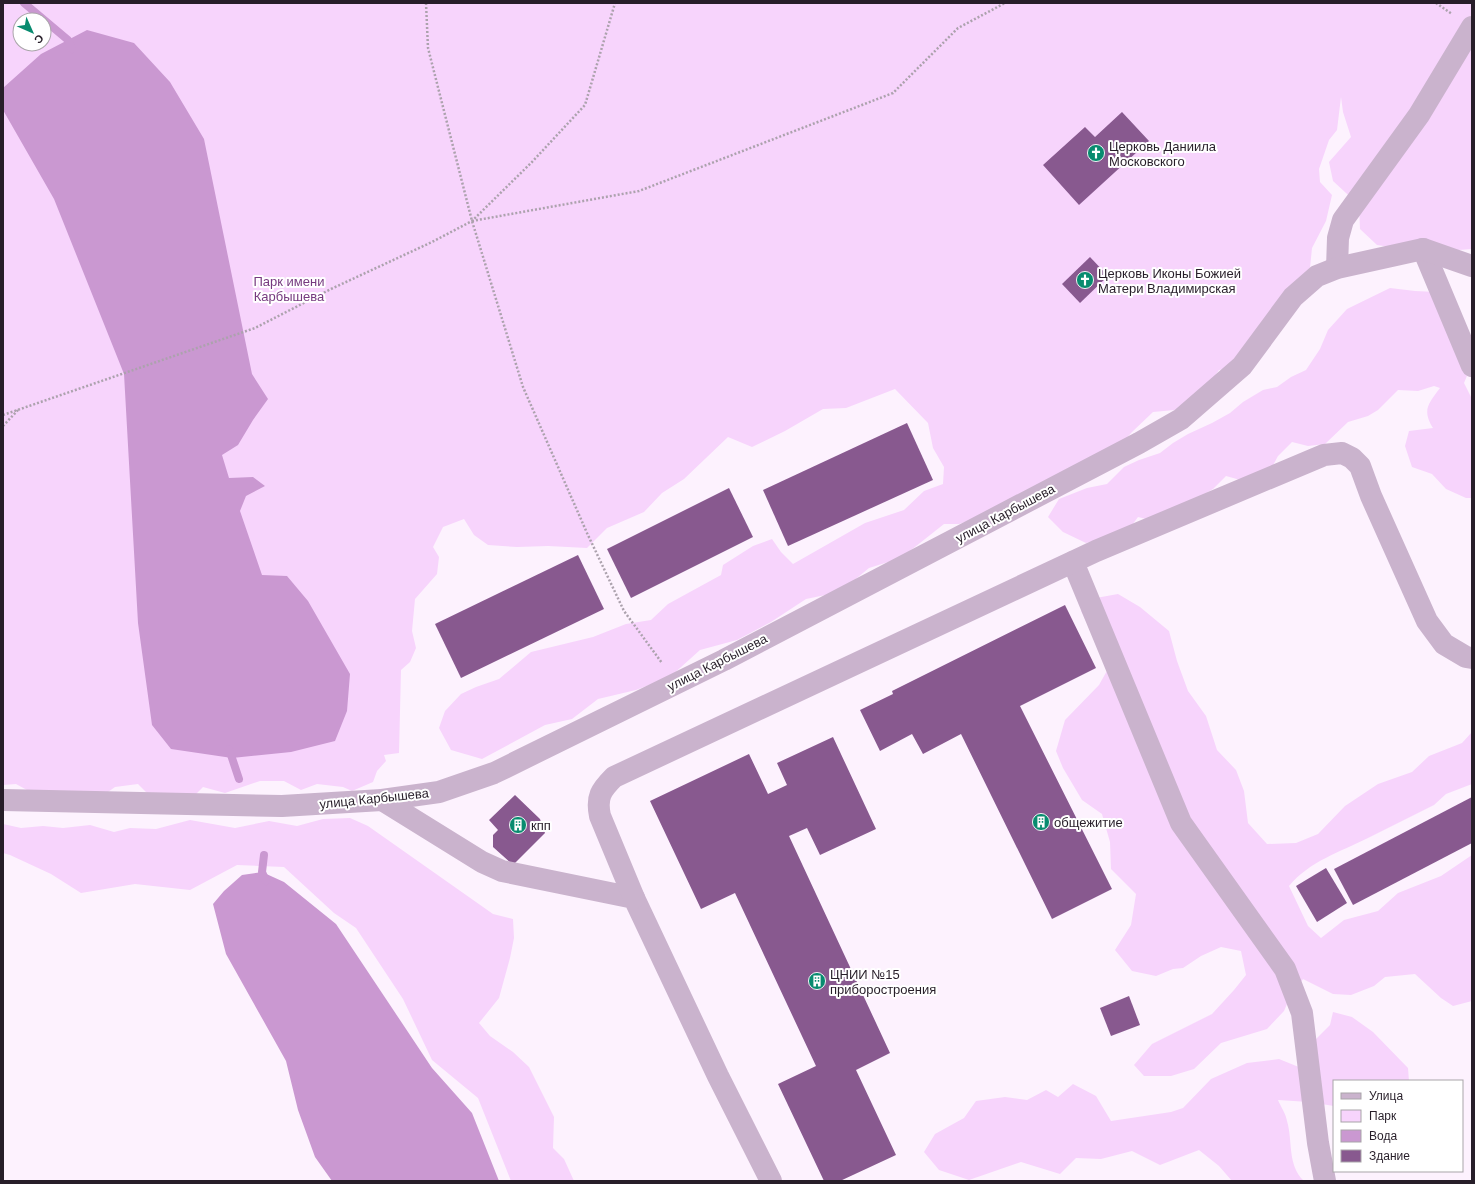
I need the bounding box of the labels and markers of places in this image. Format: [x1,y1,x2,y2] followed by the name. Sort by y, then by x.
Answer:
[1109,139,1217,169] place label: Церковь Даниила Московского
[1086,143,1106,163] church icon: Церковь Даниила Московского
[1098,266,1241,296] place label: Церковь Иконы Божией Матери Владимирская
[1075,270,1095,290] church icon: Церковь Иконы Божией Матери Владимирская
[1031,812,1051,832] building icon: общежитие
[508,815,528,835] building icon: кпп
[1054,815,1123,830] place label: общежитие
[531,818,551,833] place label: кпп
[830,967,936,997] place label: ЦНИИ №15 приборостроения
[807,971,827,991] building icon: ЦНИИ №15 приборостроения

